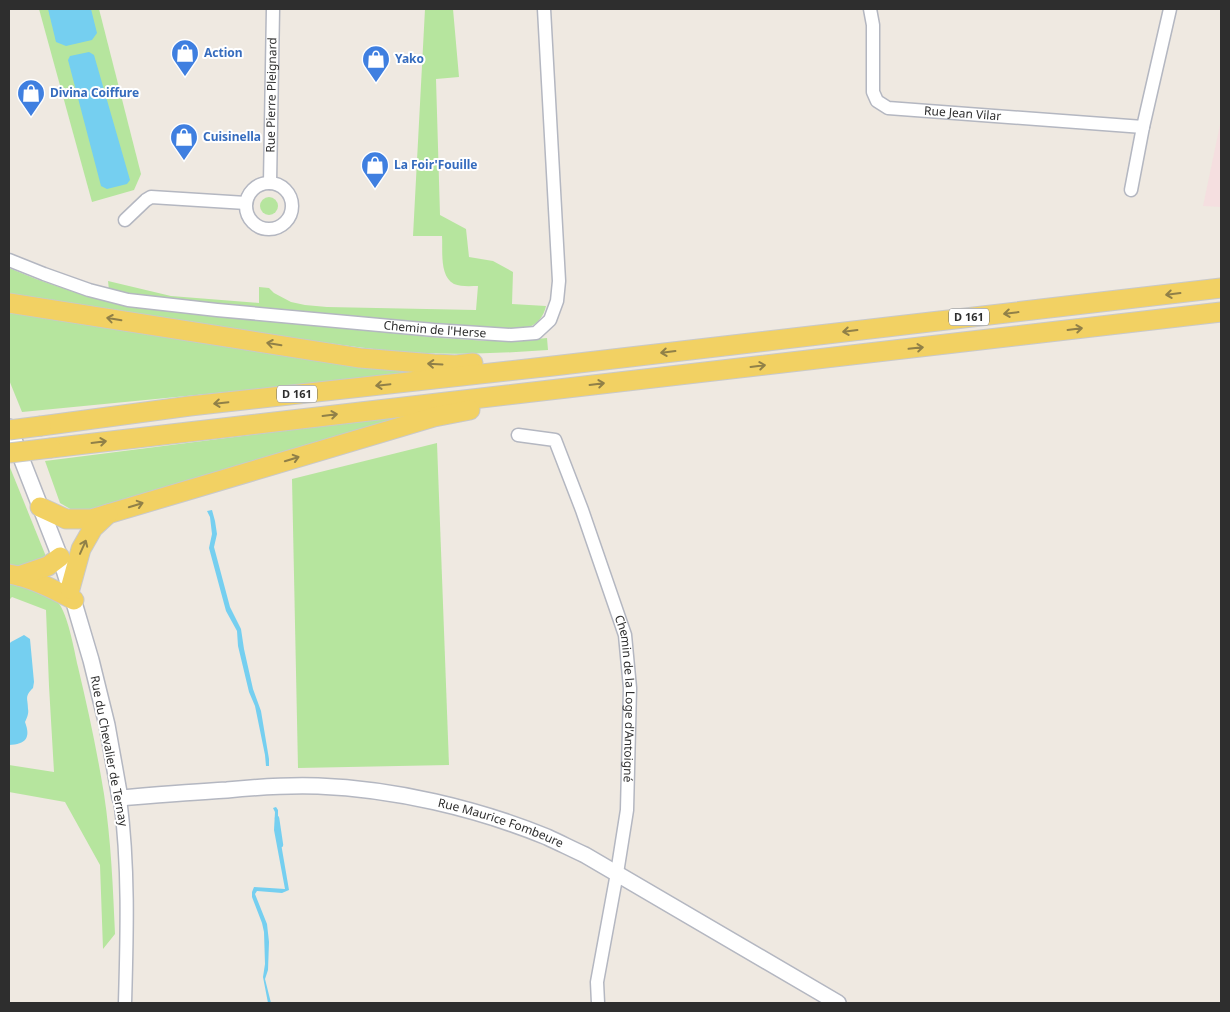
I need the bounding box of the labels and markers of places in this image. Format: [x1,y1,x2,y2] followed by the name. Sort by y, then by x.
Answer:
[170,38,200,77] shop icon: Action
[204,44,243,61] place label: Action
[361,44,391,83] shop icon: Yako
[395,50,424,67] place label: Yako
[16,78,46,117] shop icon: Divina Coiffure
[50,84,139,101] place label: Divina Coiffure
[169,122,199,161] shop icon: Cuisinella
[203,128,261,145] place label: Cuisinella
[360,150,390,189] shop icon: La Foir'Fouille
[394,156,478,173] place label: La Foir'Fouille

